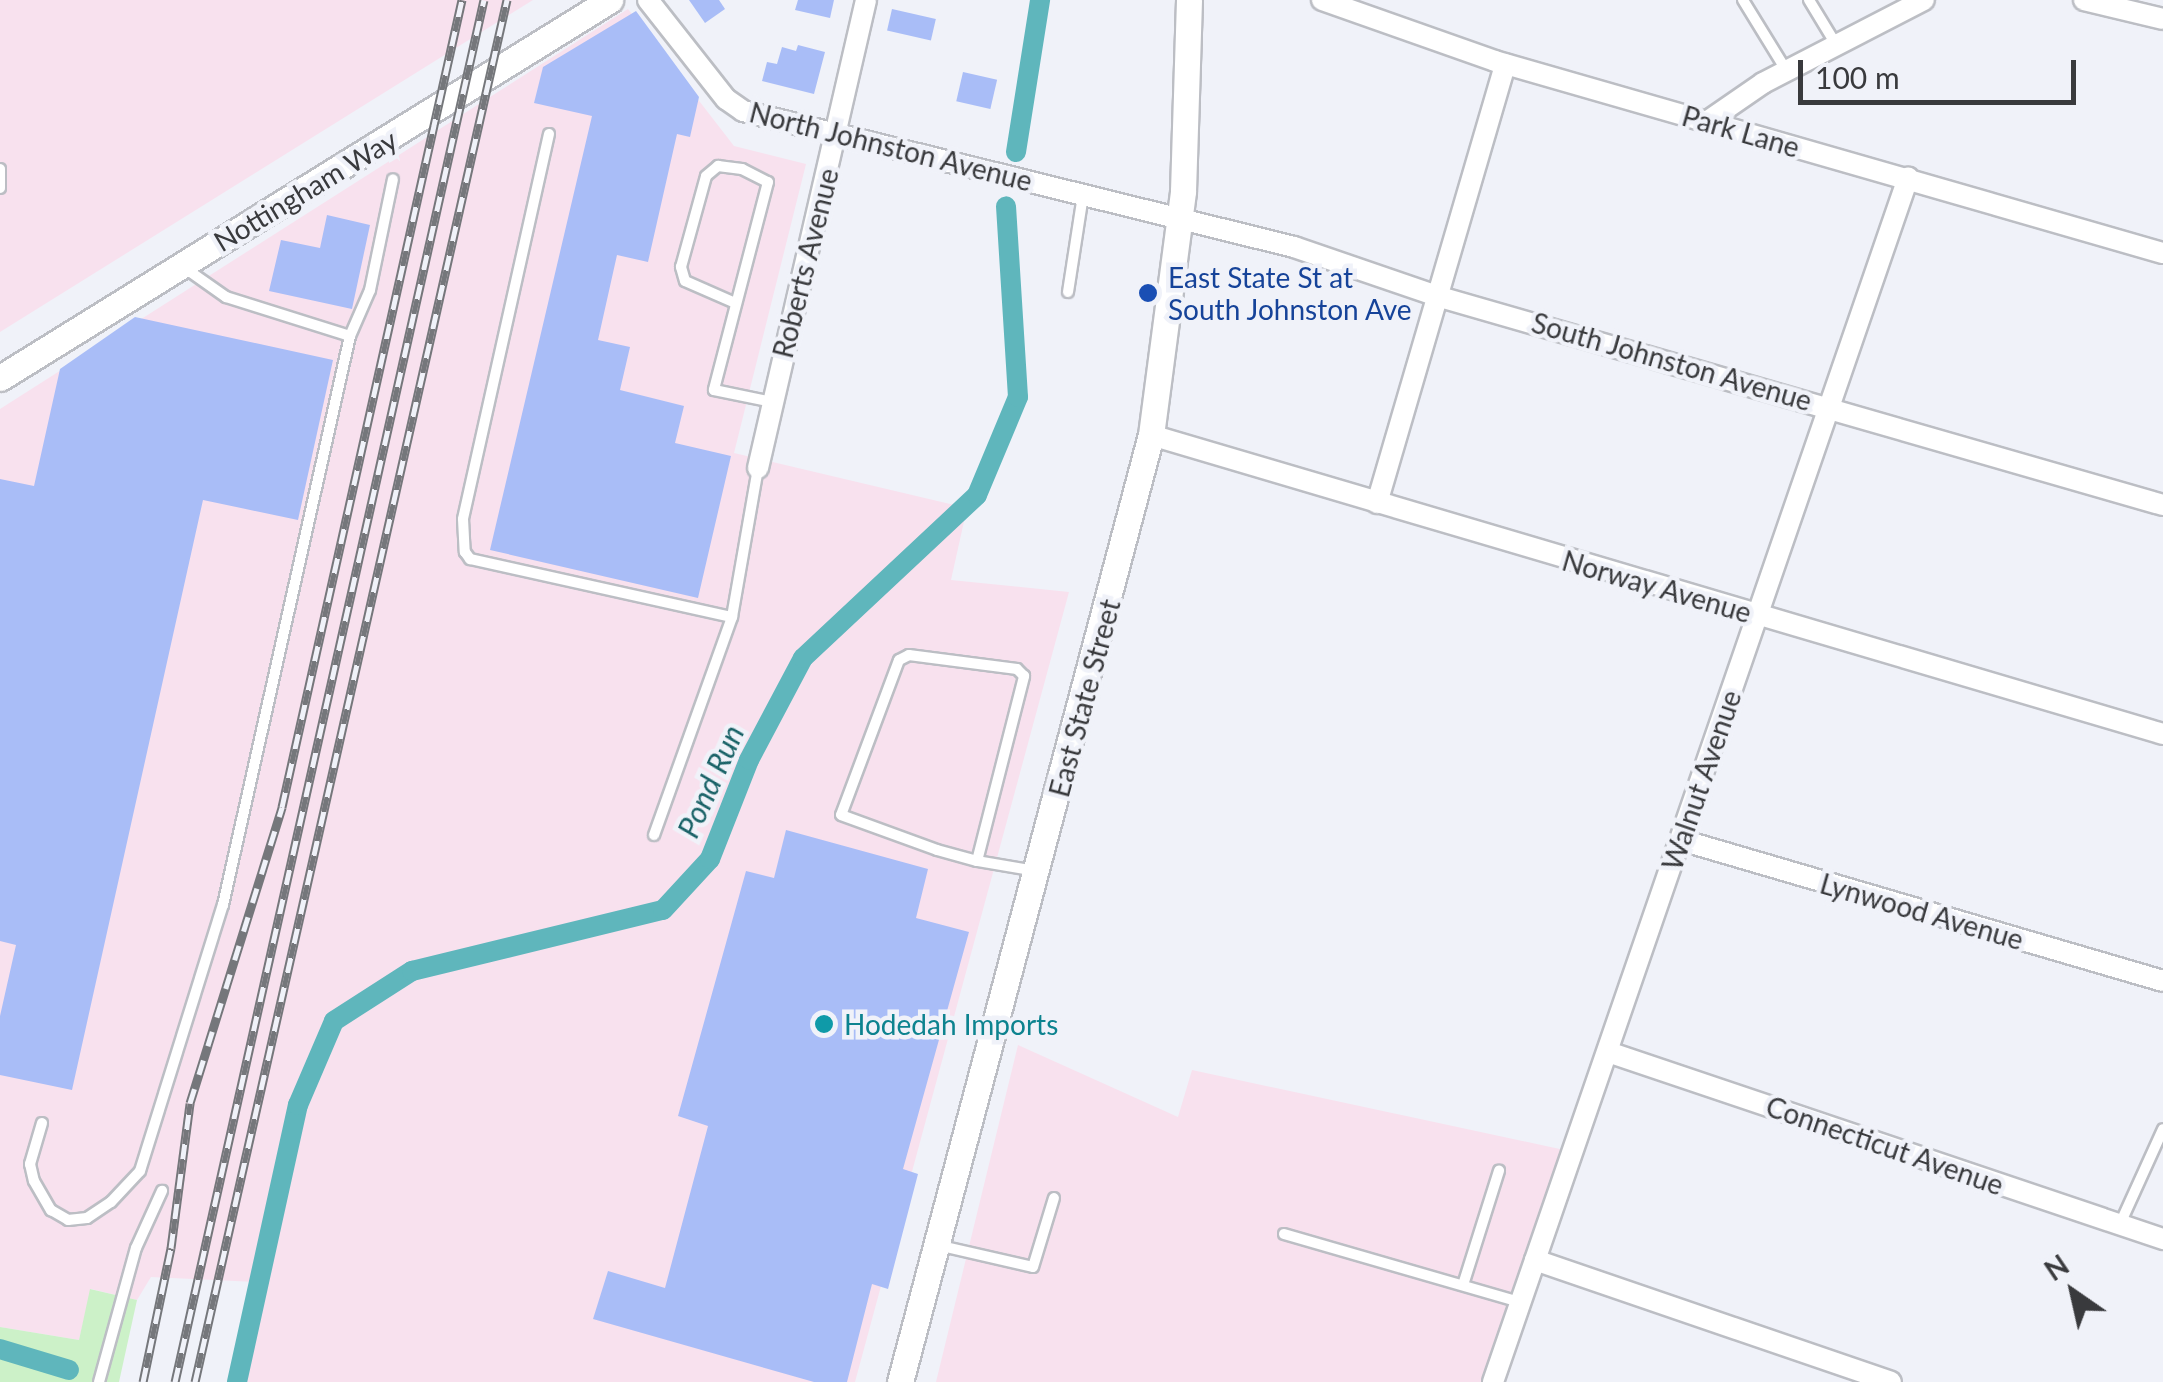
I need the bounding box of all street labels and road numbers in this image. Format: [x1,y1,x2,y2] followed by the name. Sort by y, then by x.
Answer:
[745,94,1037,198] street label: North Johnston Avenue
[1678,98,1804,164] street label: Park Lane
[207,122,403,258] street label: Nottingham Way
[765,164,845,362] street label: Roberts Avenue
[1527,305,1817,417] street label: South Johnston Avenue
[1558,543,1756,629] street label: Norway Avenue
[1041,596,1127,800] street label: East State Street
[1654,685,1748,875] street label: Walnut Avenue
[1816,866,2028,956] street label: Lynwood Avenue
[1761,1088,2009,1202] street label: Connecticut Avenue

